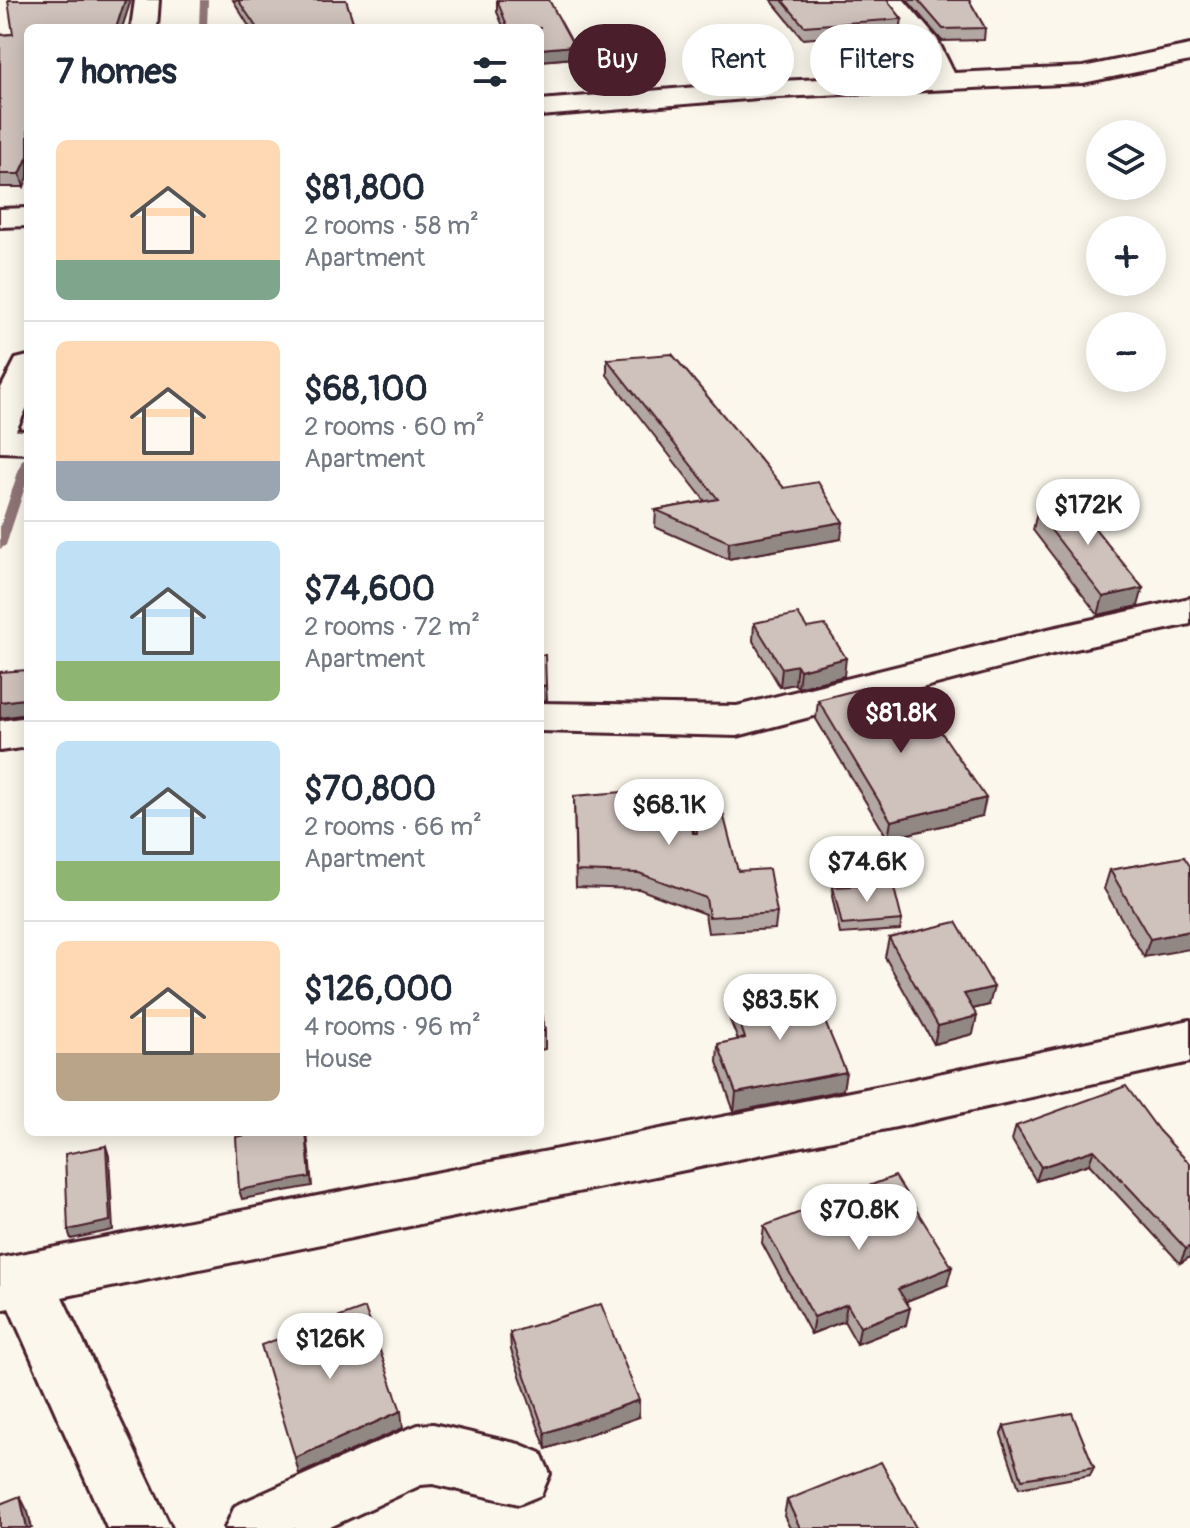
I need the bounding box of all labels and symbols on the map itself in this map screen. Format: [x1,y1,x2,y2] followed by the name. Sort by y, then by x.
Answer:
[1032,479,1144,547] pin: $172K
[836,687,966,755] pin: $81.8K
[604,779,734,847] pin: $68.1K
[802,836,932,904] pin: $74.6K
[715,974,845,1042] pin: $83.5K
[794,1184,924,1252] pin: $70.8K
[274,1313,386,1381] pin: $126K

